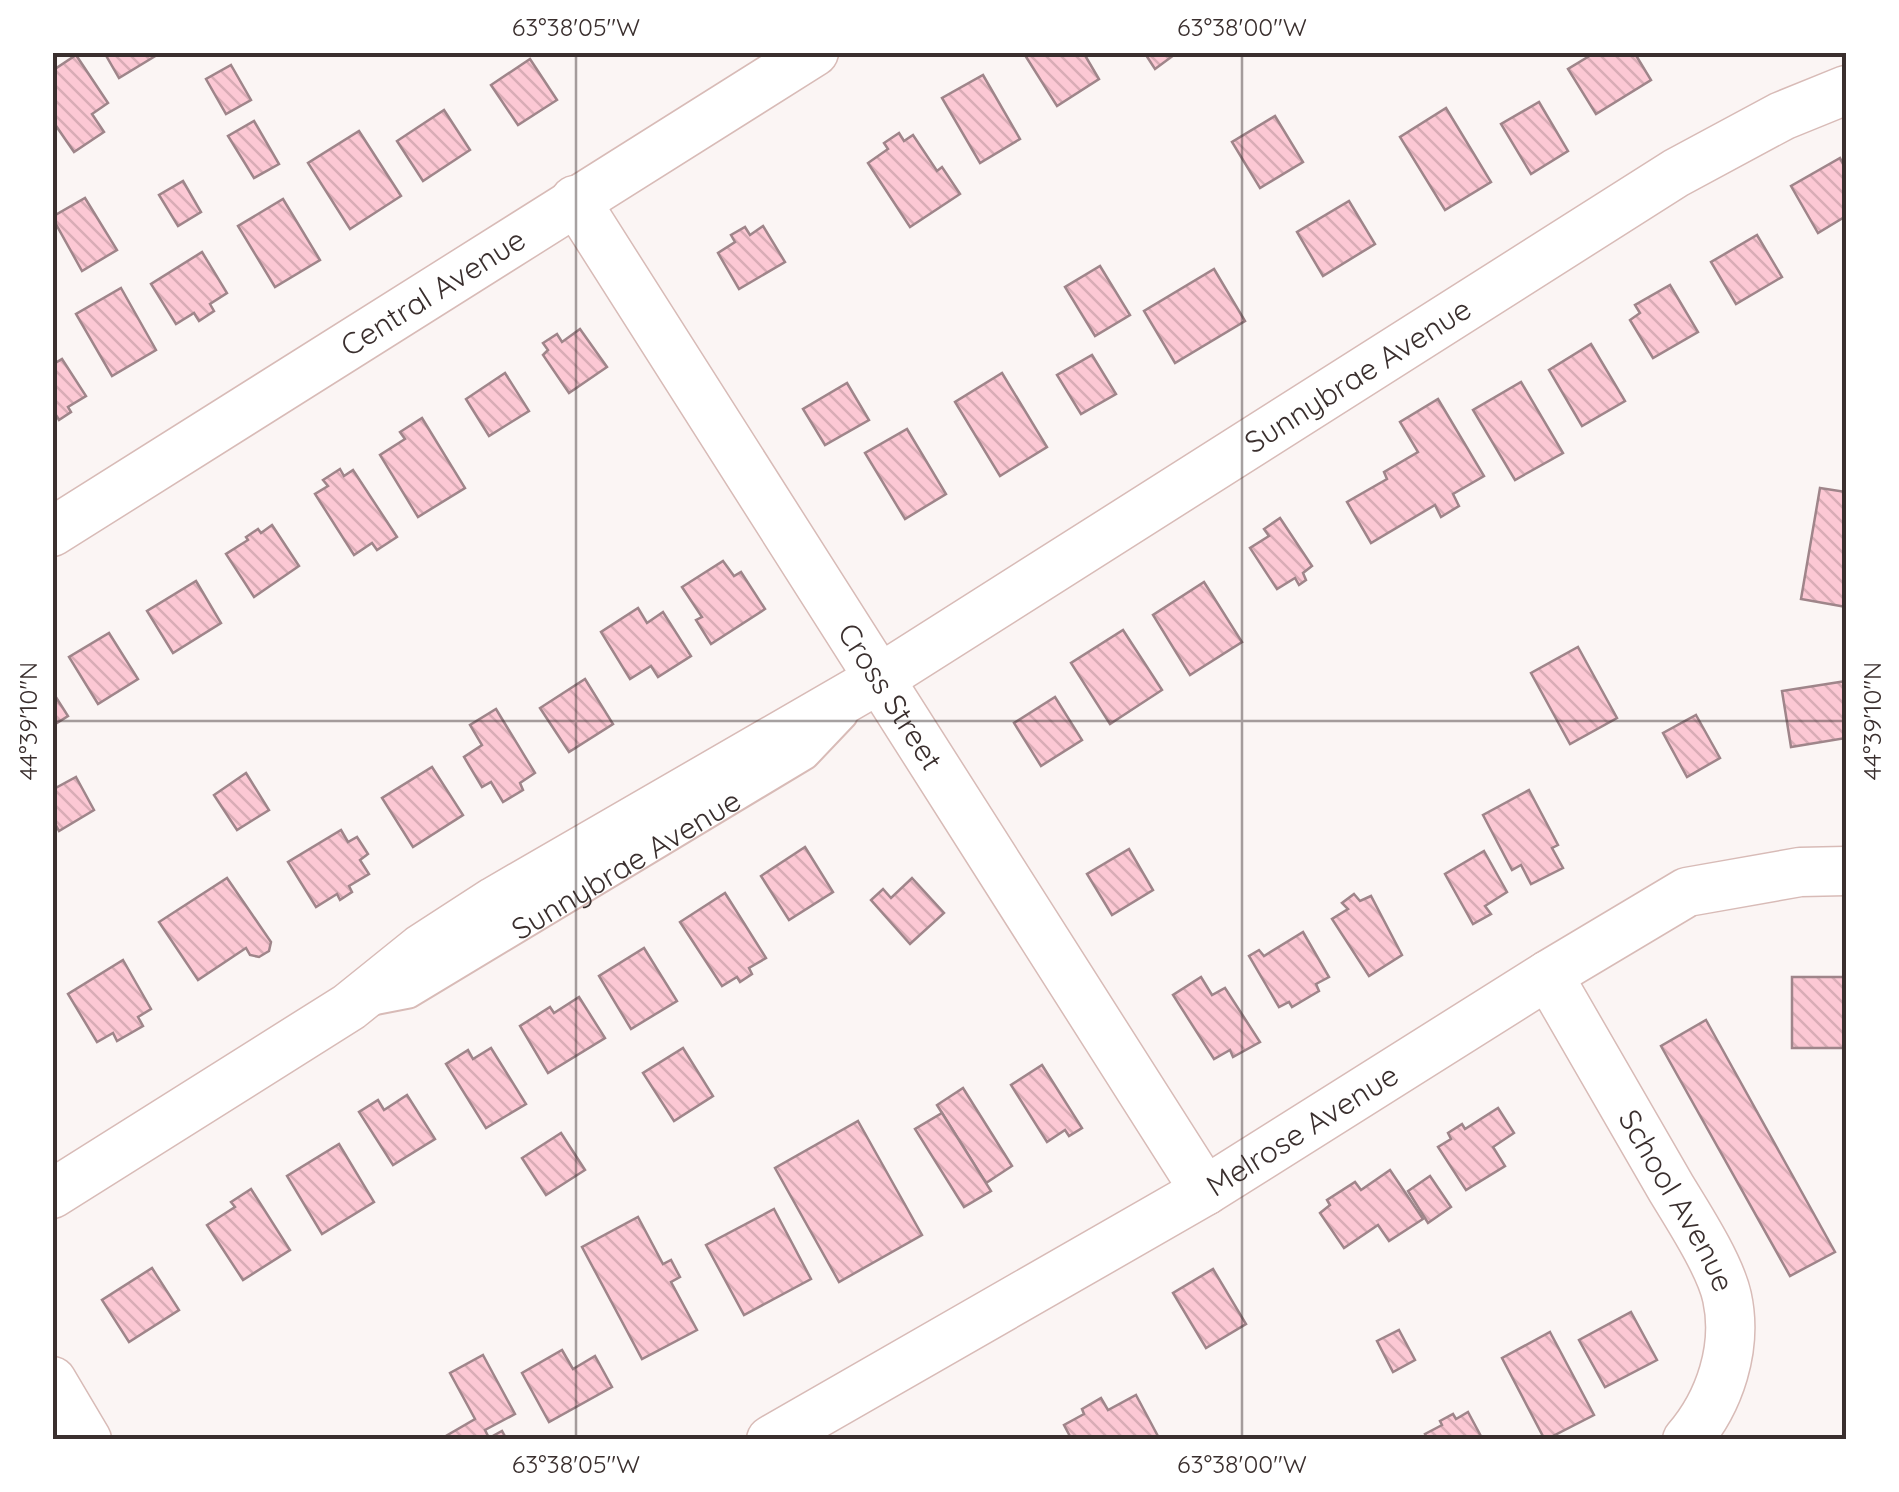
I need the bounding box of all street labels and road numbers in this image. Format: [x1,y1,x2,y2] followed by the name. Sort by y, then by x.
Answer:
[333,220,532,365] street label: Central Avenue
[1237,289,1478,461] street label: Sunnybrae Avenue
[830,616,951,777] street label: Cross Street
[504,781,748,948] street label: Sunnybrae Avenue
[1199,1055,1405,1204] street label: Melrose Avenue
[1611,1103,1743,1297] street label: School Avenue

